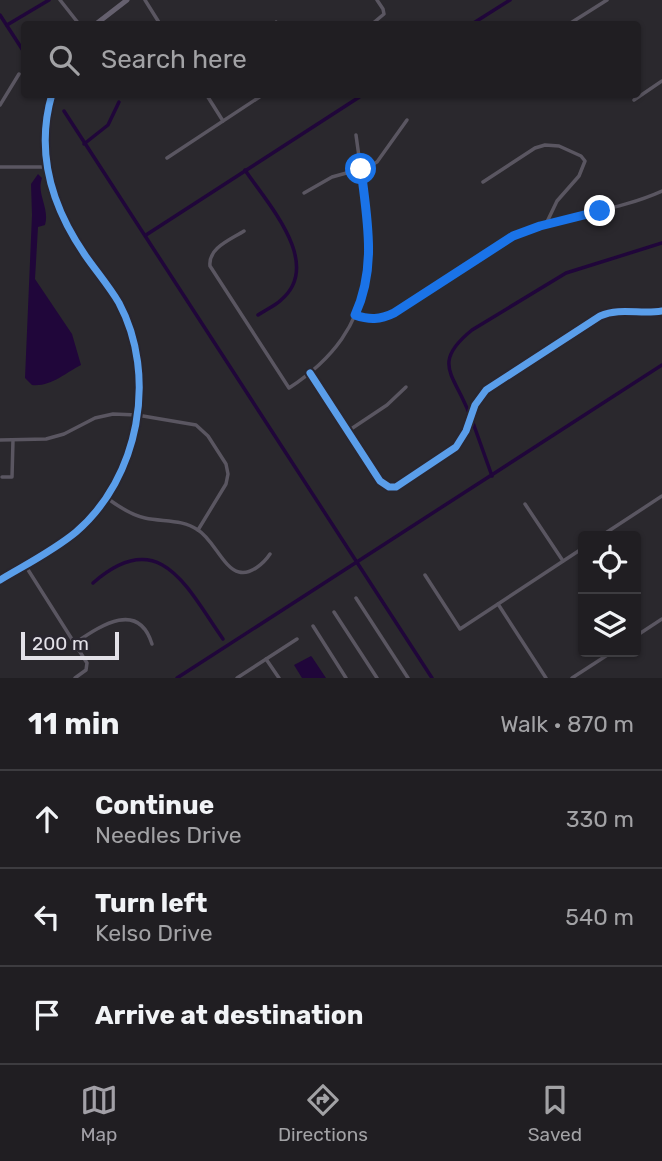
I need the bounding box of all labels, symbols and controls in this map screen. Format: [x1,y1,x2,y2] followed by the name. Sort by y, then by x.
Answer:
[21,21,641,98] search box
[45,41,83,79] icon: search
[101,44,247,75] text: Search here
[345,153,376,184] route start
[584,195,615,226] route end
[578,531,641,657] map controls
[578,531,641,594] button: locate
[578,594,641,657] button: layers
[21,629,119,661] scale bar
[32,632,89,655] text: 200 m
[28,706,120,742] text: 11 min
[500,710,634,738] text: Walk · 870 m
[95,790,214,821] text: Continue
[28,800,66,838] icon: ahead
[566,805,634,833] text: 330 m
[95,821,242,849] text: Needles Drive
[95,888,207,919] text: Turn left
[28,898,66,936] icon: left
[565,903,634,931] text: 540 m
[95,919,213,947] text: Kelso Drive
[28,996,66,1034] icon: arrive
[95,1000,363,1031] text: Arrive at destination
[80,1081,118,1146] tab: Map
[278,1081,368,1146] tab: Directions
[528,1081,582,1146] tab: Saved

